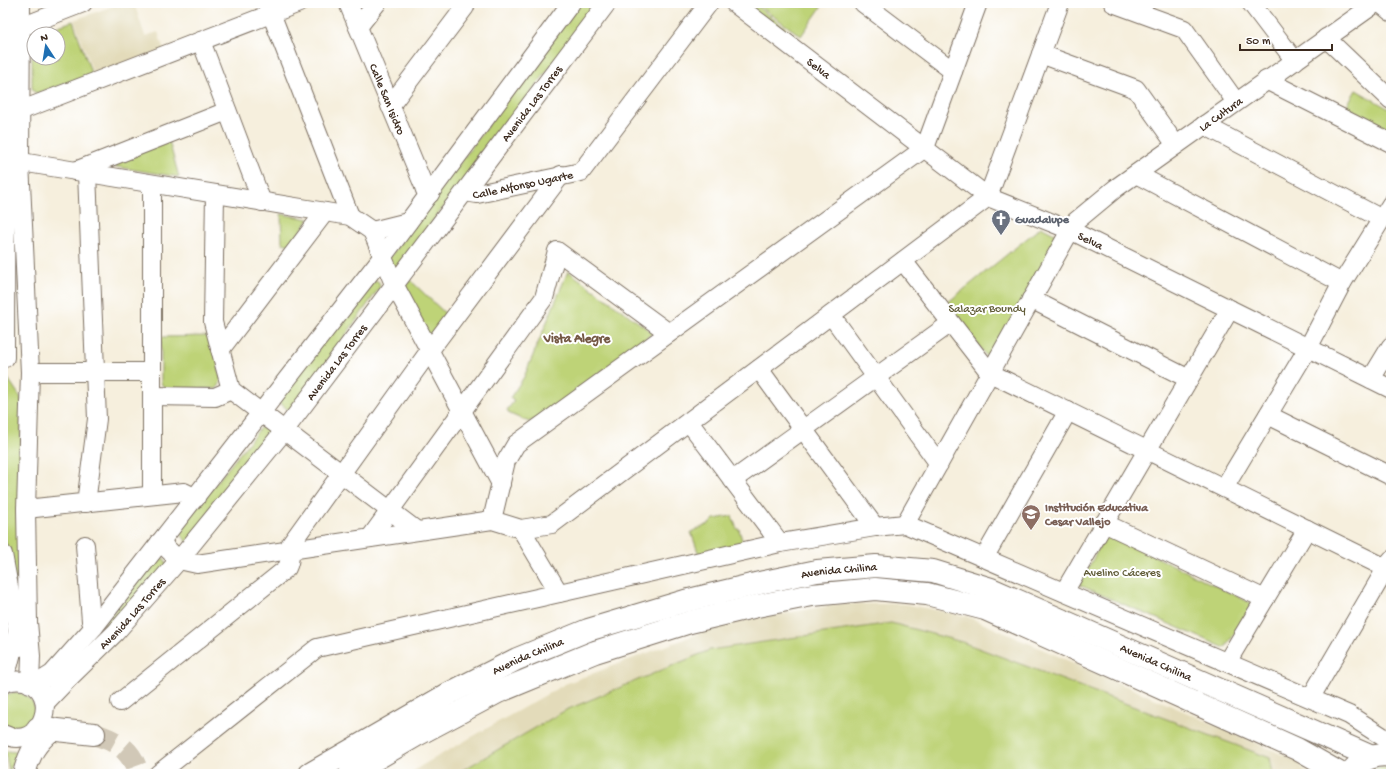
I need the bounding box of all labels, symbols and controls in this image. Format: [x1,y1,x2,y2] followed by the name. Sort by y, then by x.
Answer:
[26,26,66,66] north arrow
[1240,26,1332,52] scale bar
[40,32,49,45] text: N
[1246,35,1271,49] text: 50 m
[803,56,833,83] street label: Selva
[365,62,407,138] street label: Calle San Isidro
[500,63,566,145] street label: Avenida Las Torres
[1197,95,1246,136] street label: La Cultura
[471,169,575,203] street label: Calle Alfonso Ugarte
[990,208,1012,236] church icon: Guadalupe
[1015,214,1070,228] place label: Guadalupe
[1075,230,1105,254] street label: Selva
[948,303,1026,317] park label: Salazar Boundy
[305,322,371,404] street label: Avenida Las Torres
[543,332,611,347] district label: Vista Alegre
[1044,502,1149,530] place label: Institución Educativa Cesar Vallejo
[1020,503,1042,531] school or university icon: Institución Educativa Cesar Vallejo
[800,561,878,583] street label: Avenida Chilina
[1084,567,1161,581] park label: Avelino Cáceres
[97,575,170,653] street label: Avenida Las Torres
[490,636,566,679] street label: Avenida Chilina
[1118,642,1194,686] street label: Avenida Chilina

